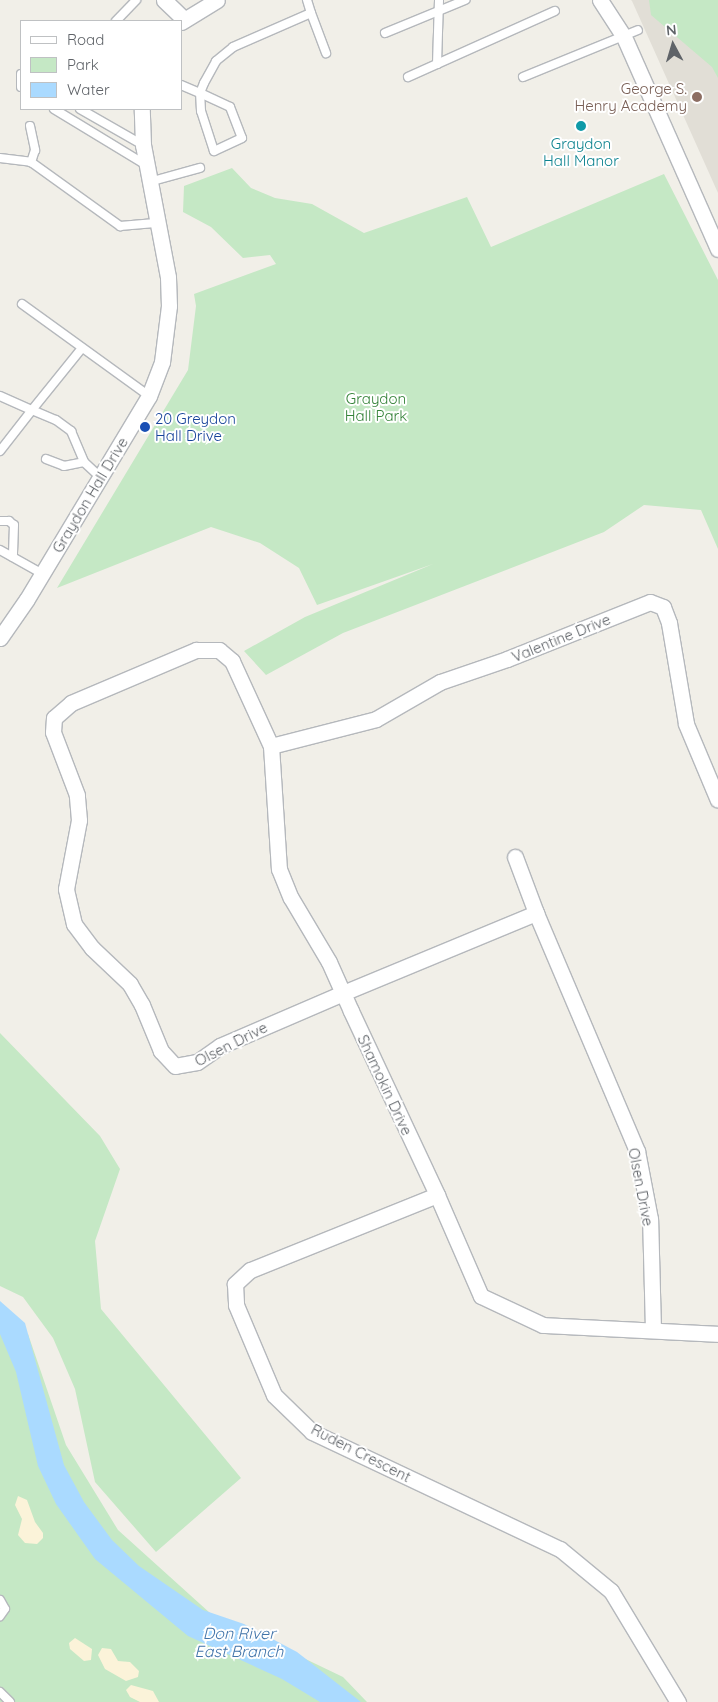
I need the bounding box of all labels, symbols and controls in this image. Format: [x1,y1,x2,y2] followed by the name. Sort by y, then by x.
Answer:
[20,20,182,110] legend
[648,20,698,70] north arrow
[665,21,677,40] text: N
[67,30,104,49] text: Road
[67,55,99,74] text: Park
[574,79,687,114] place label: George S. Henry Academy
[67,80,110,99] text: Water
[691,91,703,103] marker: George S. Henry Academy
[575,120,587,132] marker: Graydon Hall Manor
[543,134,619,169] place label: Graydon Hall Manor
[345,389,407,424] park label: Graydon Hall Park
[155,409,236,444] place label: 20 Greydon Hall Drive
[139,421,151,433] marker: 20 Greydon Hall Drive
[48,434,132,556] street label: Graydon Hall Drive
[509,610,613,666] street label: Valentine Drive
[192,1018,270,1070] street label: Olsen Drive
[354,1032,416,1138] street label: Shamokin Drive
[625,1146,657,1228] street label: Olsen Drive
[308,1420,414,1486] street label: Ruden Crescent
[195,1623,283,1661] water label: Don River East Branch

